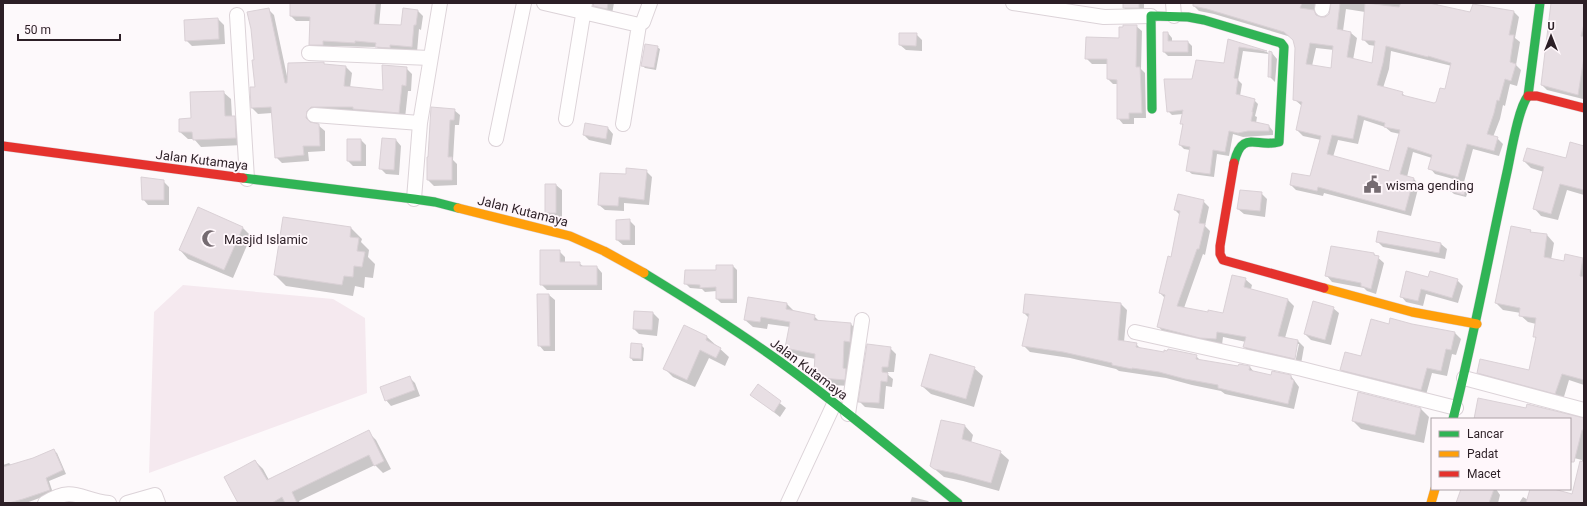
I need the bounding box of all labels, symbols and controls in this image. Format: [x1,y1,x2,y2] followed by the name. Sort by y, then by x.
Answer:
[18,16,120,42] scale bar
[1531,16,1571,56] north arrow
[1547,20,1555,33] text: U
[24,23,51,37] text: 50 m
[155,147,249,173] street label: Jalan Kutamaya
[1363,175,1383,195] public building icon: wisma gending
[1386,178,1474,193] place label: wisma gending
[476,192,570,230] street label: Jalan Kutamaya
[201,229,221,249] mosque icon: Masjid Islamic
[224,232,308,247] place label: Masjid Islamic
[767,335,851,403] street label: Jalan Kutamaya
[1431,418,1571,490] legend
[1467,427,1504,441] text: Lancar
[1467,447,1498,461] text: Padat
[1467,467,1501,481] text: Macet

